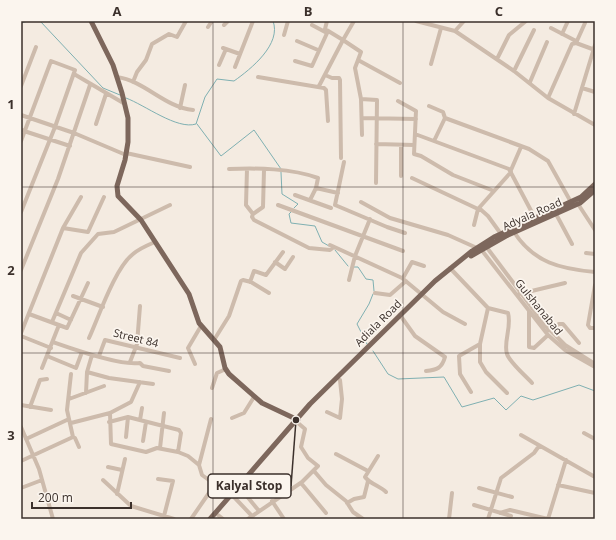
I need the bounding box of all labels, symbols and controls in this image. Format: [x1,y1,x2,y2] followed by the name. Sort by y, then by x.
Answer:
[113,2,122,20] text: A
[304,2,313,20] text: B
[495,2,503,20] text: C
[7,95,15,113] text: 1
[500,194,564,233] street label: Adyala Road
[7,261,15,279] text: 2
[512,276,567,338] street label: Gulshanabad
[351,296,404,349] street label: Adiala Road
[112,325,161,351] street label: Street 84
[7,426,15,444] text: 3
[208,474,291,498] callout: Kalyal Stop
[216,477,283,494] text: Kalyal Stop
[32,484,131,510] scale bar
[38,489,73,506] text: 200 m

